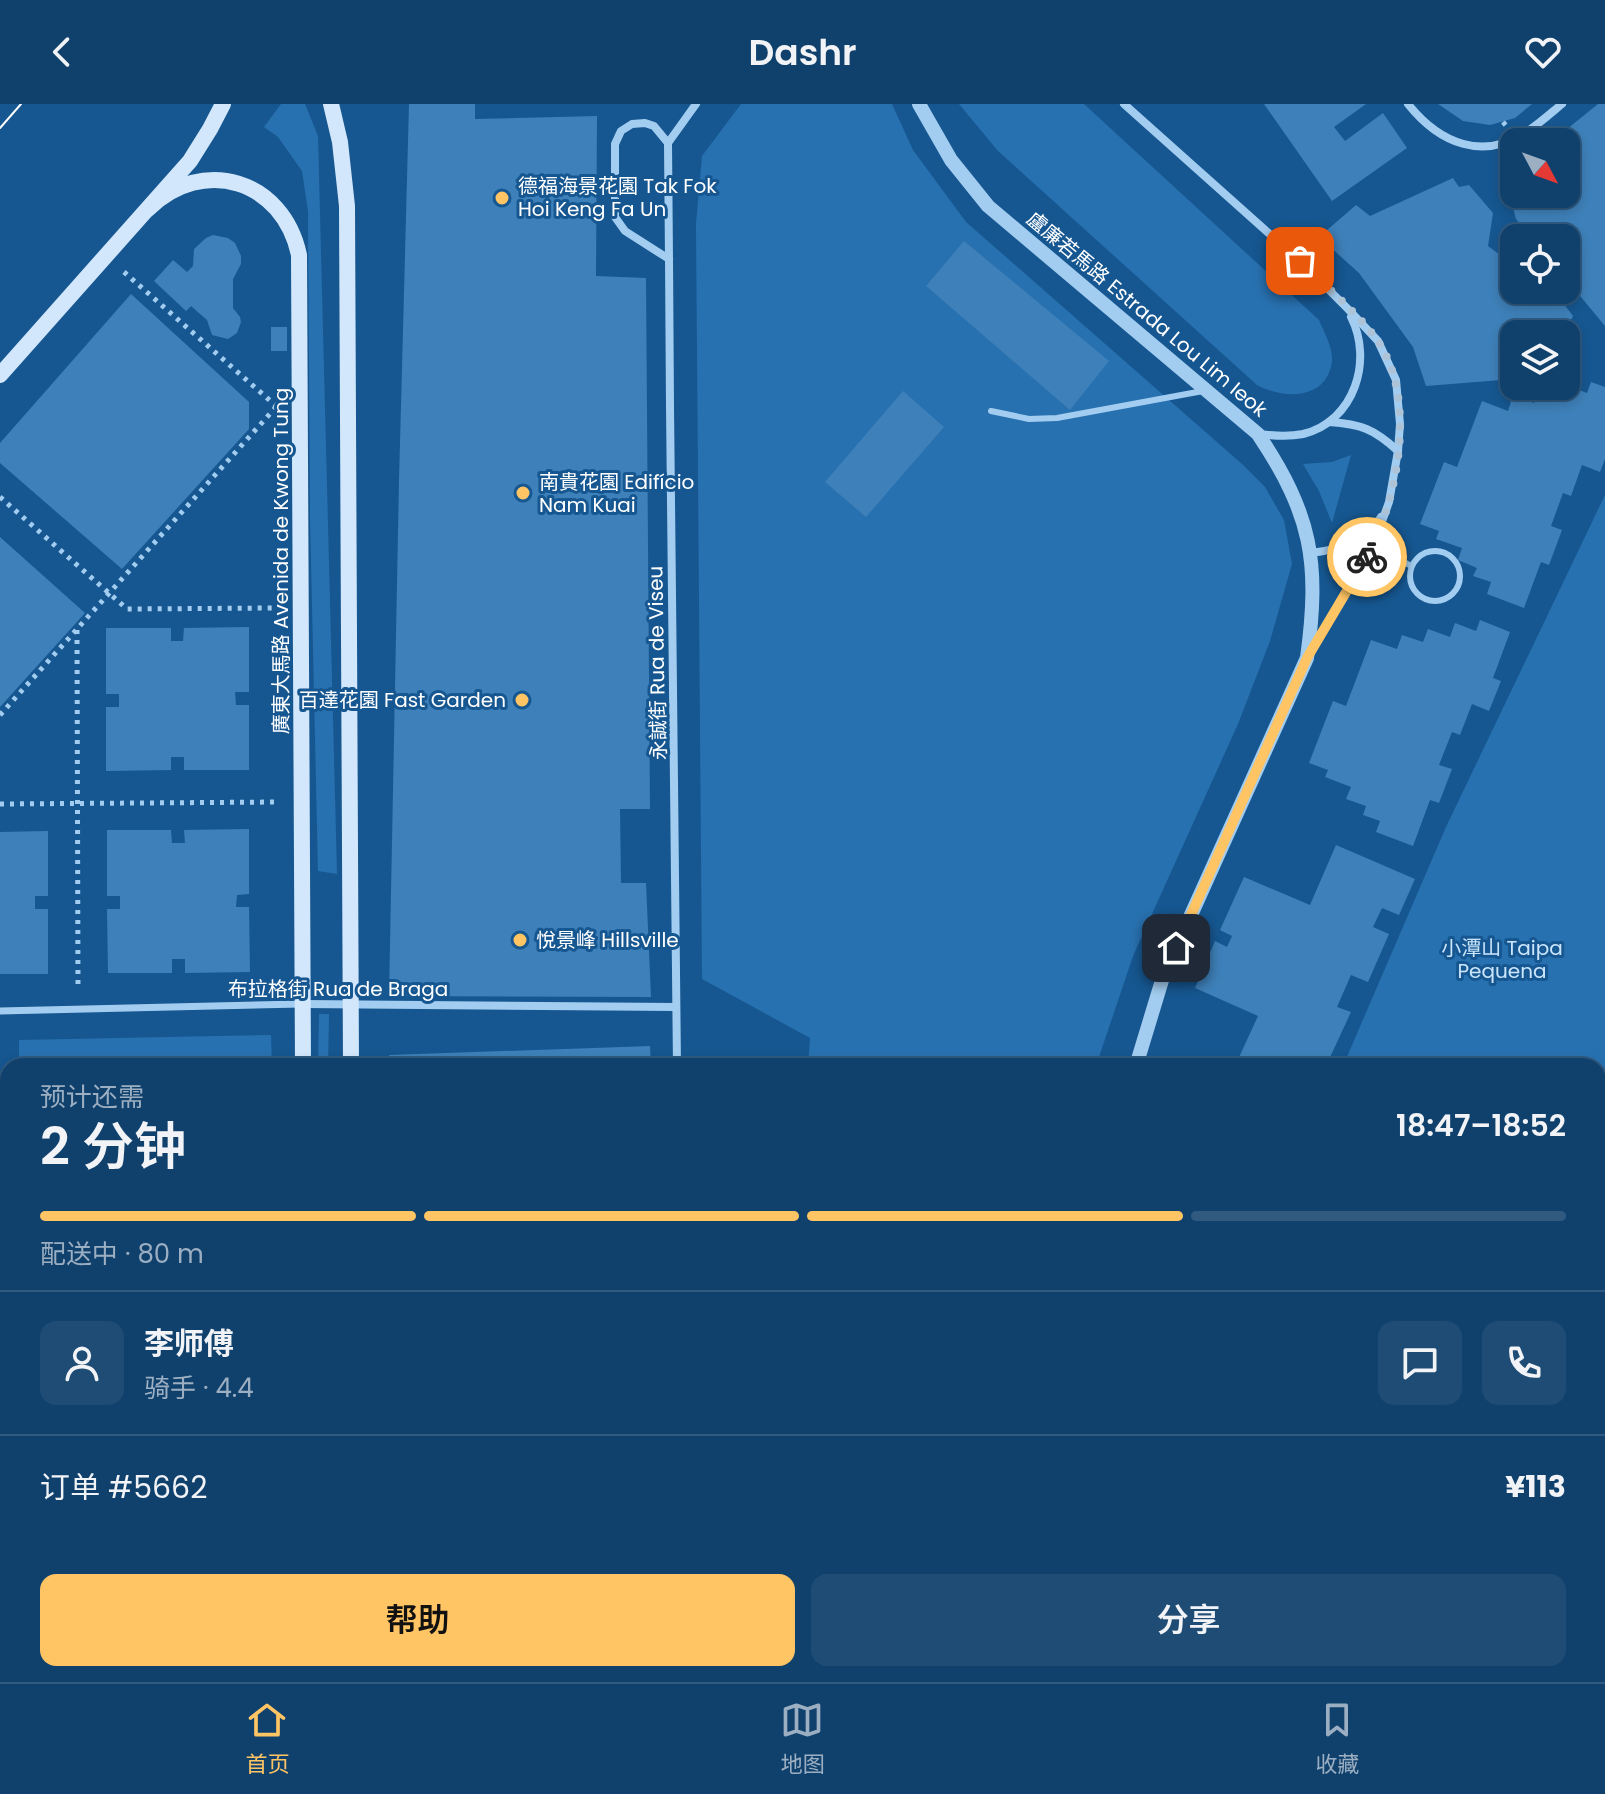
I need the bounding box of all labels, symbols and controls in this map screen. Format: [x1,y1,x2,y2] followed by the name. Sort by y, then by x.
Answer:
[748,27,857,78] text: Dashr
[40,30,84,74] icon: back
[1521,30,1565,74] icon: heart
[1500,128,1580,208] north arrow
[1500,128,1580,400] map controls
[518,172,717,223] place label: 德福海景花園 Tak Fok Hoi Keng Fa Un
[493,189,511,207] marker: 德福海景花園 Tak Fok Hoi Keng Fa Un
[1021,205,1274,424] street label: 盧廉若馬路 Estrada Lou Lim Ieok
[1500,224,1580,304] button: locate
[1266,227,1334,295] pin
[1278,239,1322,283] icon: bag
[1500,320,1580,400] button: layers
[267,388,295,734] street label: 廣東大馬路 Avenida de Kwong Tung
[539,468,694,519] place label: 南貴花園 Edifício Nam Kuai
[514,484,532,502] marker: 南貴花園 Edifício Nam Kuai
[1327,517,1407,597] courier
[1345,535,1389,579] icon: bike
[641,566,673,760] street label: 永誠街 Rua de Viseu
[299,686,506,714] place label: 百達花園 Fast Garden
[513,691,531,709] marker: 百達花園 Fast Garden
[1142,914,1210,982] pin
[536,926,679,954] place label: 悅景峰 Hillsville
[1154,926,1198,970] icon: home
[511,931,529,949] marker: 悅景峰 Hillsville
[1441,934,1563,985] park label: 小潭山 Taipa Pequena
[228,975,448,1003] street label: 布拉格街 Rua de Braga
[40,1079,144,1115] text: 预计还需
[1396,1104,1566,1147] text: 18:47–18:52
[40,1110,186,1183] text: 2 分钟
[40,1236,204,1272] text: 配送中 · 80 m
[40,1321,124,1405] button: person
[1378,1321,1462,1405] button: chat
[1482,1321,1566,1405] button: phone
[144,1322,234,1365] text: 李师傅
[144,1370,254,1406] text: 骑手 · 4.4
[1505,1465,1566,1508] text: ¥113
[40,1466,207,1509] text: 订单 #5662
[40,1574,795,1666] button: 帮助
[811,1574,1566,1666] button: 分享
[245,1698,290,1781] tab: 首页
[780,1698,825,1781] tab: 地图
[1315,1698,1360,1781] tab: 收藏

